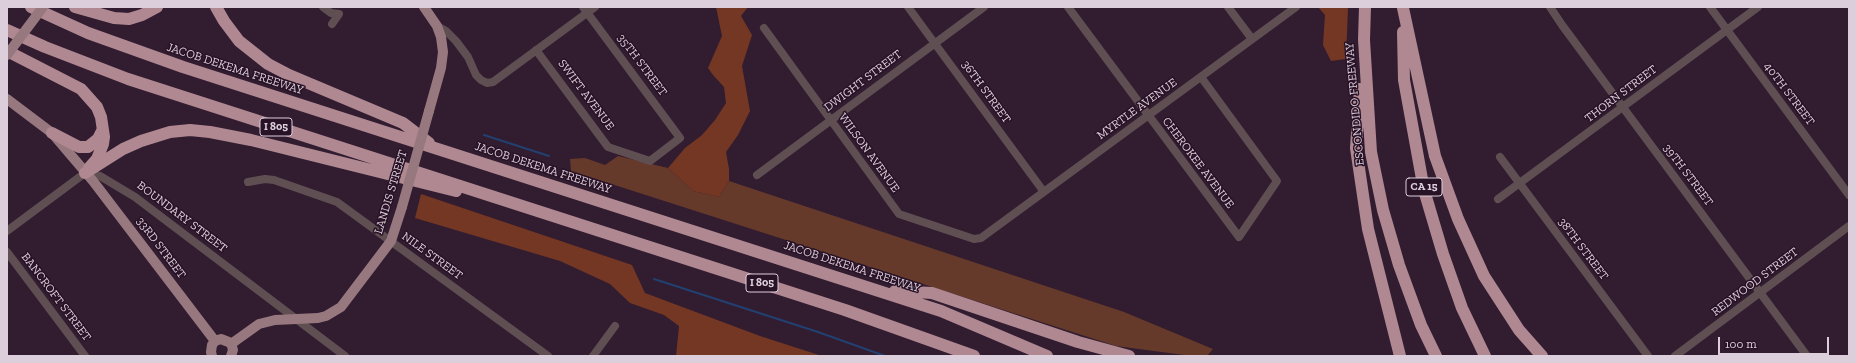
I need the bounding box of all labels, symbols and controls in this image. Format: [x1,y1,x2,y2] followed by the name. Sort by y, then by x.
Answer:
[614,31,670,99] street label: 35TH STREET
[165,40,305,98] street label: JACOB DEKEMA FREEWAY
[1342,42,1368,166] street label: ESCONDIDO FREEWAY
[821,47,905,115] street label: DWIGHT STREET
[555,57,617,133] street label: SWIFT AVENUE
[958,58,1014,126] street label: 36TH STREET
[1761,60,1817,128] street label: 40TH STREET
[1582,62,1660,126] street label: THORN STREET
[1094,75,1180,143] street label: MYRTLE AVENUE
[835,111,903,195] street label: WILSON AVENUE
[1159,114,1237,212] street label: CHEROKEE AVENUE
[260,118,292,136] road number: I 805
[473,139,613,197] street label: JACOB DEKEMA FREEWAY
[1660,141,1716,209] street label: 39TH STREET
[371,148,411,236] street label: LANDIS STREET
[134,178,230,256] street label: BOUNDARY STREET
[1406,178,1442,196] road number: CA 15
[133,214,189,282] street label: 33RD STREET
[1555,215,1611,283] street label: 38TH STREET
[399,229,465,283] street label: NILE STREET
[782,238,922,296] street label: JACOB DEKEMA FREEWAY
[1709,245,1801,319] street label: REDWOOD STREET
[18,250,94,344] street label: BANCROFT STREET
[746,274,778,292] road number: I 805
[1720,329,1831,355] scale bar
[1725,337,1757,351] text: 100 m

